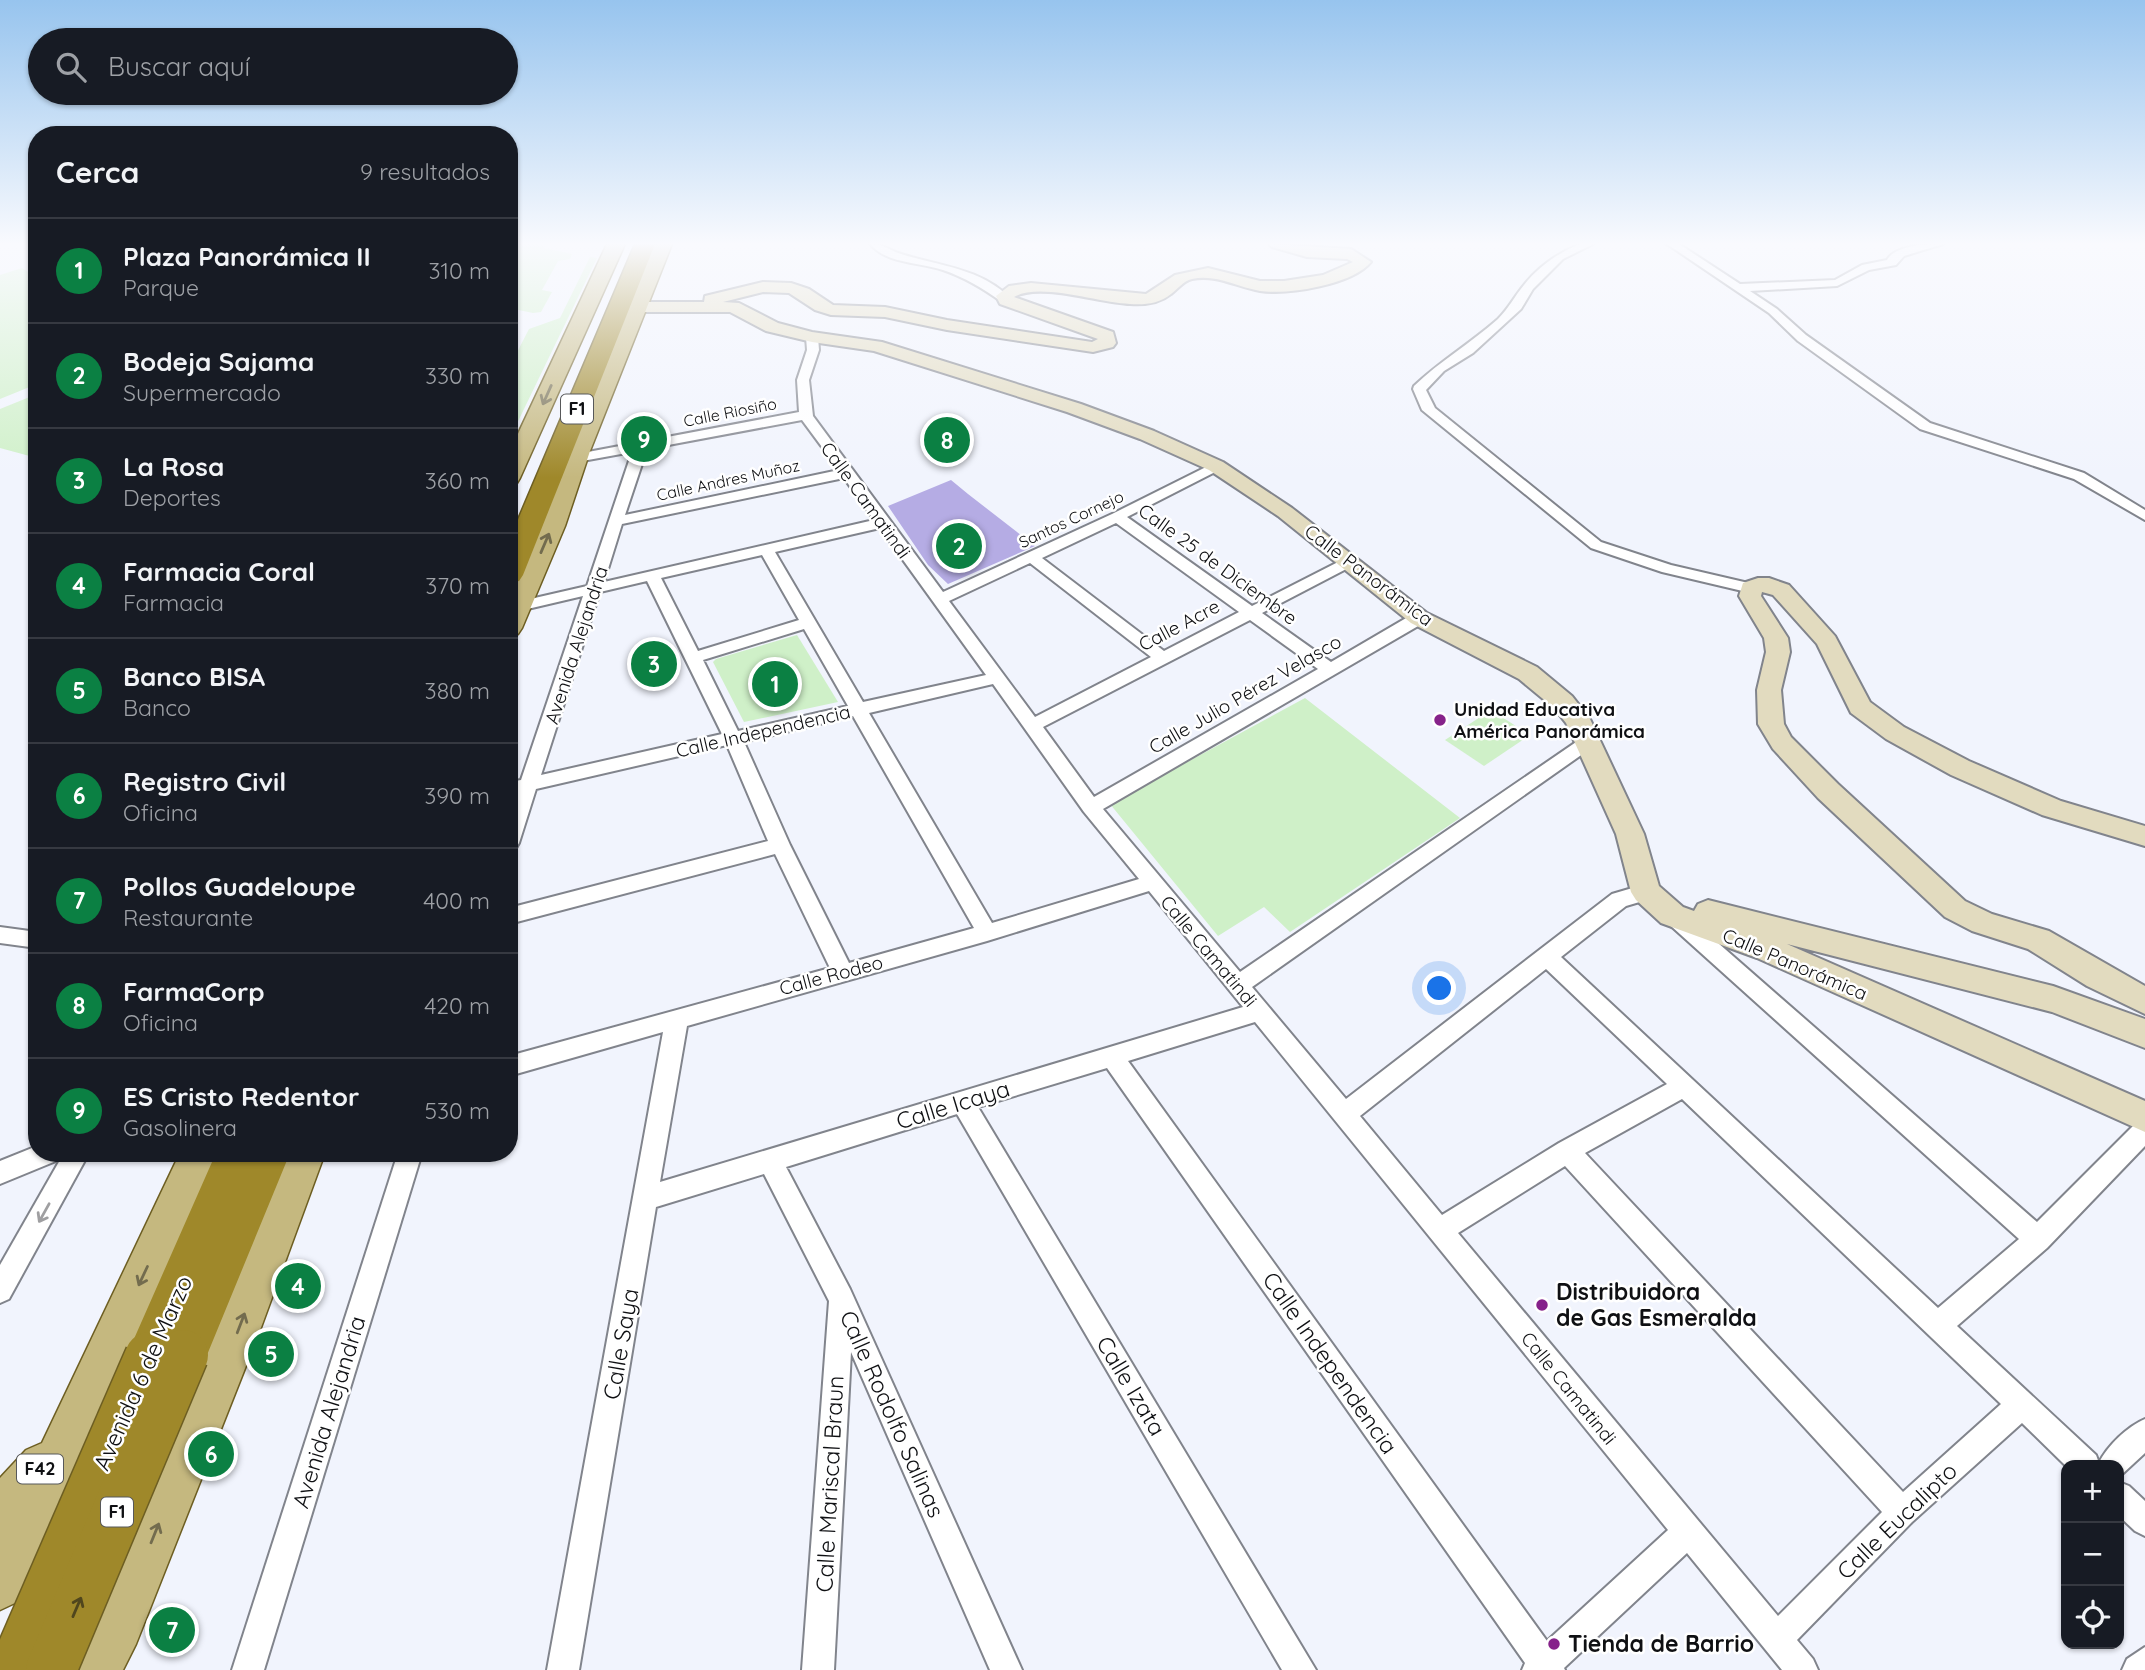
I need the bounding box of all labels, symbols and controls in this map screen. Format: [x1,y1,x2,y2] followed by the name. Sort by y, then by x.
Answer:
[28,28,518,105] search box
[52,48,90,86] icon: search
[108,50,250,83] text: Buscar aquí
[56,153,139,191] text: Cerca
[360,157,490,186] text: 9 resultados
[123,240,371,273] text: Plaza Panorámica II
[75,256,83,285] text: 1
[428,256,490,285] text: 310 m
[123,273,199,302] text: Parque
[123,345,314,378] text: Bodeja Sajama
[72,361,86,390] text: 2
[425,361,490,390] text: 330 m
[123,378,281,407] text: Supermercado
[540,384,553,405] one-way arrow
[682,393,778,431] street label: Calle Riosiño
[561,394,593,424] road number: F1
[621,413,667,465] pin: 9
[924,414,970,466] pin: 8
[816,437,916,563] street label: Calle Camatindi
[123,450,224,483] text: La Rosa
[655,455,801,505] street label: Calle Andres Muñoz
[73,466,85,495] text: 3
[425,466,490,495] text: 360 m
[123,483,221,512] text: Deportes
[1015,486,1127,552] street label: Santos Cornejo
[1134,498,1302,630] street label: Calle 25 de Diciembre
[1300,519,1438,631] street label: Calle Panorámica
[936,520,982,572] pin: 2
[540,533,553,554] one-way arrow
[123,555,315,588] text: Farmacia Coral
[539,563,613,727] street label: Avenida Alejandria
[72,571,86,600] text: 4
[425,571,490,600] text: 370 m
[123,588,224,617] text: Farmacia
[1134,594,1224,656] street label: Calle Acre
[1145,629,1345,759] street label: Calle Julio Pérez Velasco
[631,638,677,690] pin: 3
[752,658,798,710] pin: 1
[123,660,265,693] text: Banco BISA
[72,676,86,705] text: 5
[425,676,490,705] text: 380 m
[123,693,191,722] text: Banco
[1454,697,1645,743] place label: Unidad Educativa América Panorámica
[673,699,853,763] street label: Calle Independencia
[1432,712,1448,728] marker: Unidad Educativa América Panorámica
[123,765,286,798] text: Registro Civil
[73,781,85,810] text: 6
[424,781,490,810] text: 390 m
[123,798,198,827] text: Oficina
[123,870,356,903] text: Pollos Guadeloupe
[73,886,85,915] text: 7
[423,886,490,915] text: 400 m
[1155,890,1263,1012] street label: Calle Camatindi
[123,903,253,932] text: Restaurante
[1719,923,1871,1005] street label: Calle Panorámica
[777,950,885,1000] street label: Calle Rodeo
[1422,971,1456,1005] your location
[123,975,265,1008] text: FarmaCorp
[73,991,85,1020] text: 8
[424,991,490,1020] text: 420 m
[123,1008,198,1037] text: Oficina
[893,1074,1013,1136] street label: Calle Icaya
[123,1080,359,1113] text: ES Cristo Redentor
[72,1096,86,1125] text: 9
[424,1096,490,1125] text: 530 m
[123,1113,237,1142] text: Gasolinera
[37,1202,51,1222] one-way arrow
[275,1260,321,1312] pin: 4
[136,1265,149,1286] one-way arrow
[1257,1266,1404,1459] street label: Calle Independencia
[87,1271,199,1475] street label: Avenida 6 de Marzo
[1556,1277,1757,1332] place label: Distribuidora de Gas Esmeralda
[596,1286,645,1402] street label: Calle Saya
[1534,1297,1550,1313] marker: Distribuidora de Gas Esmeralda
[834,1306,951,1522] street label: Calle Rodolfo Salinas
[236,1312,249,1334] one-way arrow
[285,1312,372,1512] street label: Avenida Alejandria
[1516,1327,1622,1449] street label: Calle Camatindi
[248,1328,294,1380] pin: 5
[1090,1331,1172,1441] street label: Calle Izata
[809,1375,850,1593] street label: Calle Mariscal Braun
[188,1428,234,1480] pin: 6
[17,1454,63,1484] road number: F42
[1830,1456,1963,1585] street label: Calle Eucalipto
[2061,1460,2124,1649] map controls
[2061,1460,2124,1523] button: +
[101,1498,133,1526] road number: F1
[150,1523,163,1544] one-way arrow
[2061,1523,2124,1586] button: −
[2061,1586,2124,1649] button: locate
[72,1597,85,1618] one-way arrow
[149,1604,195,1656] pin: 7
[1568,1629,1754,1658] place label: Tienda de Barrio
[1546,1636,1562,1652] marker: Tienda de Barrio

